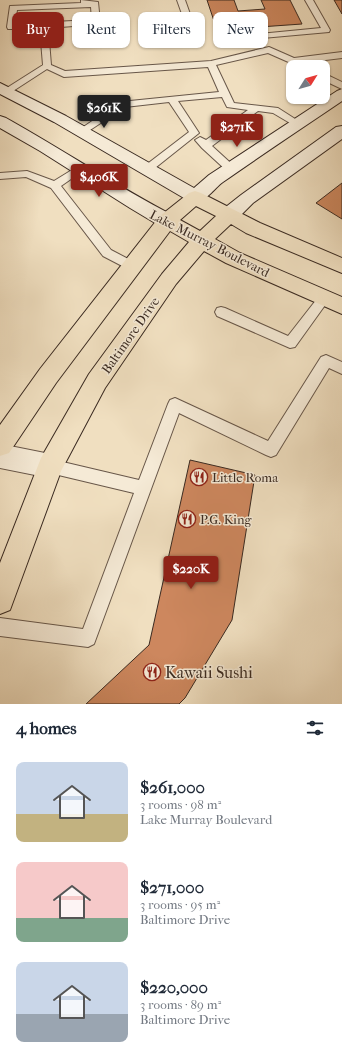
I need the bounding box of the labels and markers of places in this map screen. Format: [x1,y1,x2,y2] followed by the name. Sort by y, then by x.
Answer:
[76,95,132,129] pin: $261K
[209,114,265,148] pin: $271K
[71,164,127,198] pin: $406K
[189,467,209,487] restaurant icon: Little Roma
[212,470,279,485] place label: Little Roma
[177,509,197,529] restaurant icon: P.G. King
[200,512,252,527] place label: P.G. King
[163,556,219,590] pin: $220K
[142,662,162,682] restaurant icon: Kawaii Sushi
[165,663,253,682] place label: Kawaii Sushi

